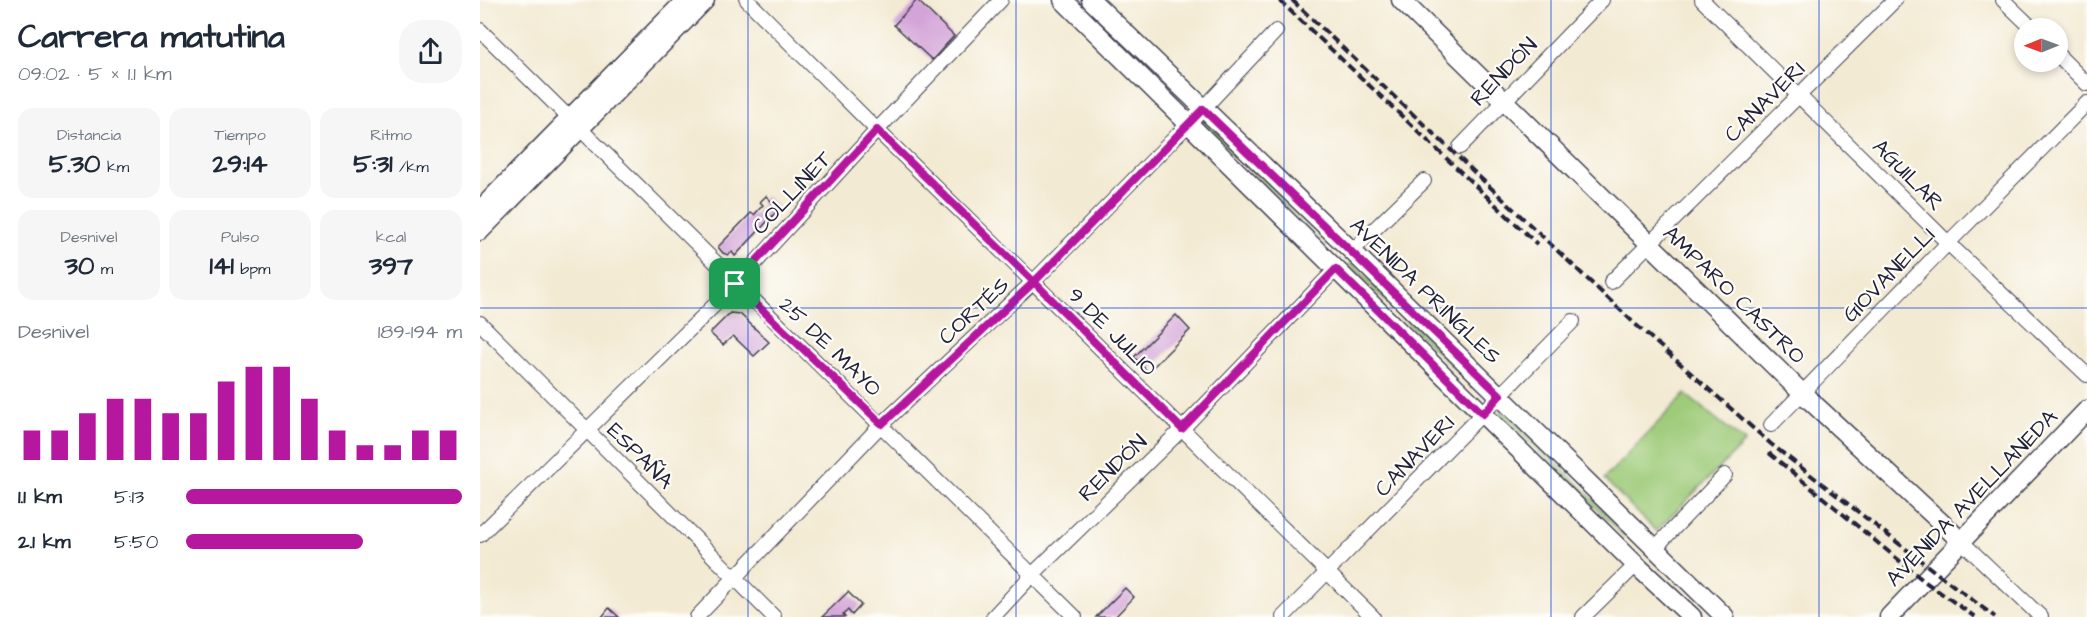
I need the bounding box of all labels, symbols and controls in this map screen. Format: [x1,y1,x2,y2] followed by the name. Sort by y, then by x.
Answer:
[18,14,285,60] text: Carrera matutina
[2014,18,2068,72] north arrow
[2014,18,2068,72] map controls
[399,20,462,83] button: share
[1463,30,1545,113] street label: RENDÓN
[1718,55,1813,150] street label: CANAVERI
[18,60,172,88] text: 09:02 · 5 × 1.1 km
[57,124,121,146] text: Distancia
[214,124,266,146] text: Tiempo
[370,124,412,146] text: Ritmo
[1865,132,1951,218] street label: AGUILAR
[745,144,839,242] street label: COLLINET
[49,146,101,182] text: 5.30
[212,146,268,182] text: 29:14
[353,146,393,182] text: 5:31
[101,156,129,178] text: km
[393,156,429,178] text: /km
[1342,211,1508,372] street label: AVENIDA PRINGLES
[1656,219,1812,372] street label: AMPARO CASTRO
[1836,220,1943,330] street label: GIOVANELLI
[61,226,117,248] text: Desnivel
[221,226,259,248] text: Pulso
[376,226,406,248] text: kcal
[65,248,94,284] text: 30
[209,248,234,284] text: 141
[369,248,413,284] text: 397
[94,258,113,280] text: m
[234,258,271,280] text: bpm
[709,258,760,309] pin
[718,267,751,300] icon: arrive
[932,270,1016,352] street label: CORTÉS
[1060,281,1164,384] street label: 9 DE JULIO
[772,290,888,404] street label: 25 DE MAYO
[18,318,89,346] text: Desnivel
[378,318,462,346] text: 189–194 m
[1879,402,2065,594] street label: AVENIDA AVELLANEDA
[1368,408,1462,504] street label: CANAVERI
[600,416,680,496] street label: ESPAÑA
[1072,427,1155,509] street label: RENDÓN
[18,483,62,511] text: 1.1 km
[114,483,144,511] text: 5:13
[18,528,71,556] text: 2.1 km
[114,528,158,556] text: 5:50

